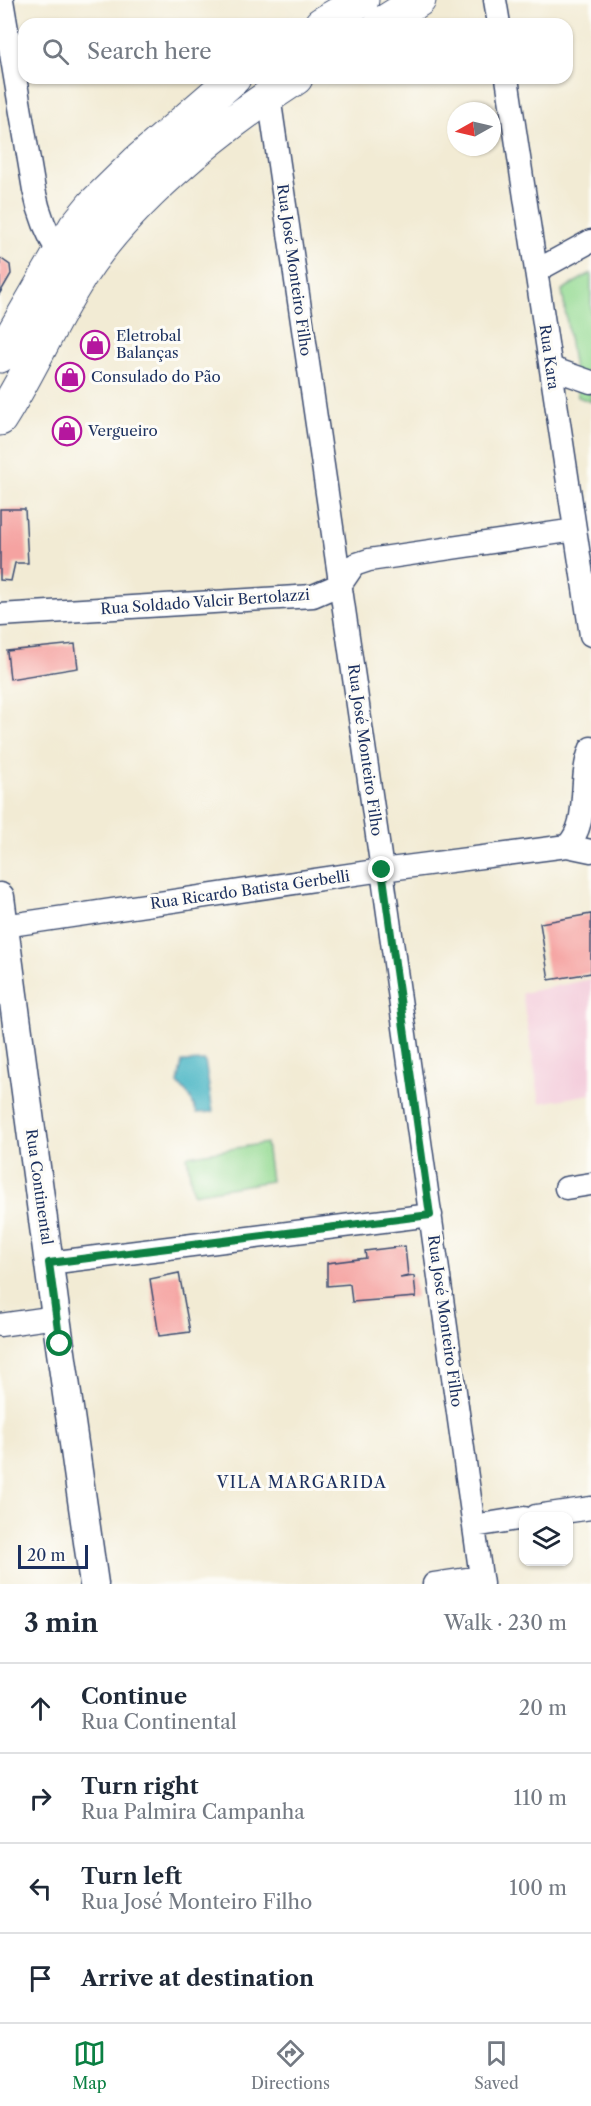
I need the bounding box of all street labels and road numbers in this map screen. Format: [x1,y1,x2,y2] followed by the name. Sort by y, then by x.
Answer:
[273,183,316,357] street label: Rua José Monteiro Filho
[536,323,563,391] street label: Rua Kara
[100,585,311,618] street label: Rua Soldado Valcir Bertolazzi
[344,663,387,837] street label: Rua José Monteiro Filho
[149,866,351,913] street label: Rua Ricardo Batista Gerbelli
[22,1128,57,1247] street label: Rua Continental
[424,1234,467,1408] street label: Rua José Monteiro Filho

